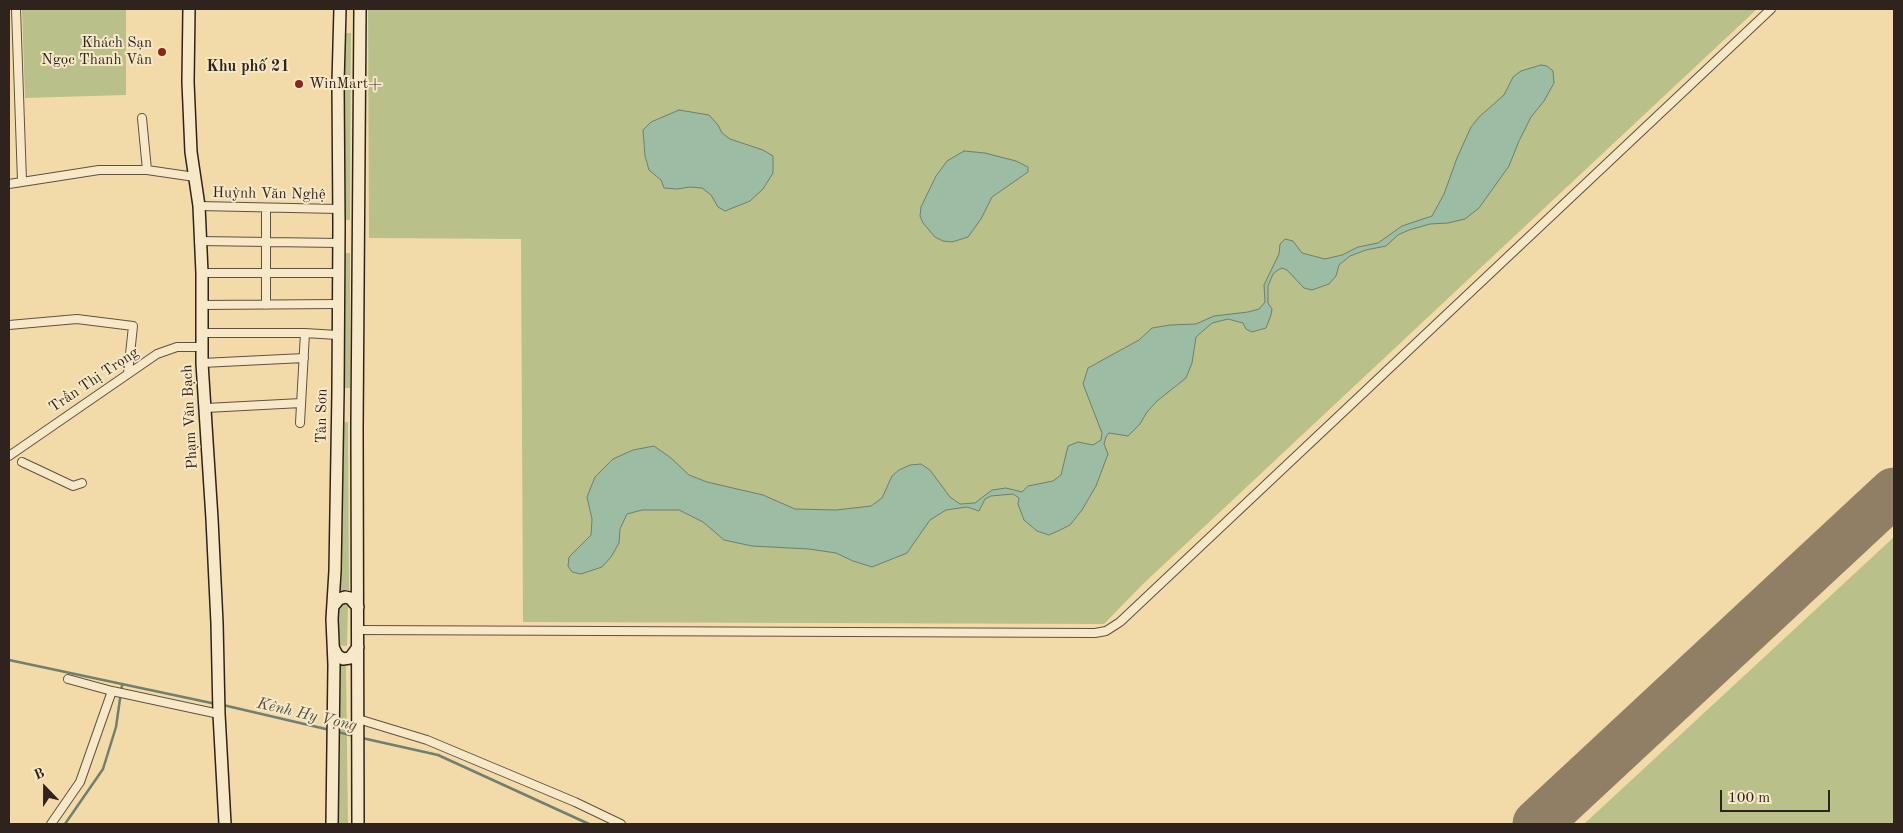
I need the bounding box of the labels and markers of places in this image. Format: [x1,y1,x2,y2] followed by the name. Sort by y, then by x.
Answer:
[41,34,152,69] place label: Khách Sạn Ngọc Thanh Vân
[156,46,168,58] marker: Khách Sạn Ngọc Thanh Vân
[309,75,382,93] place label: WinMart+
[293,78,305,90] marker: WinMart+

